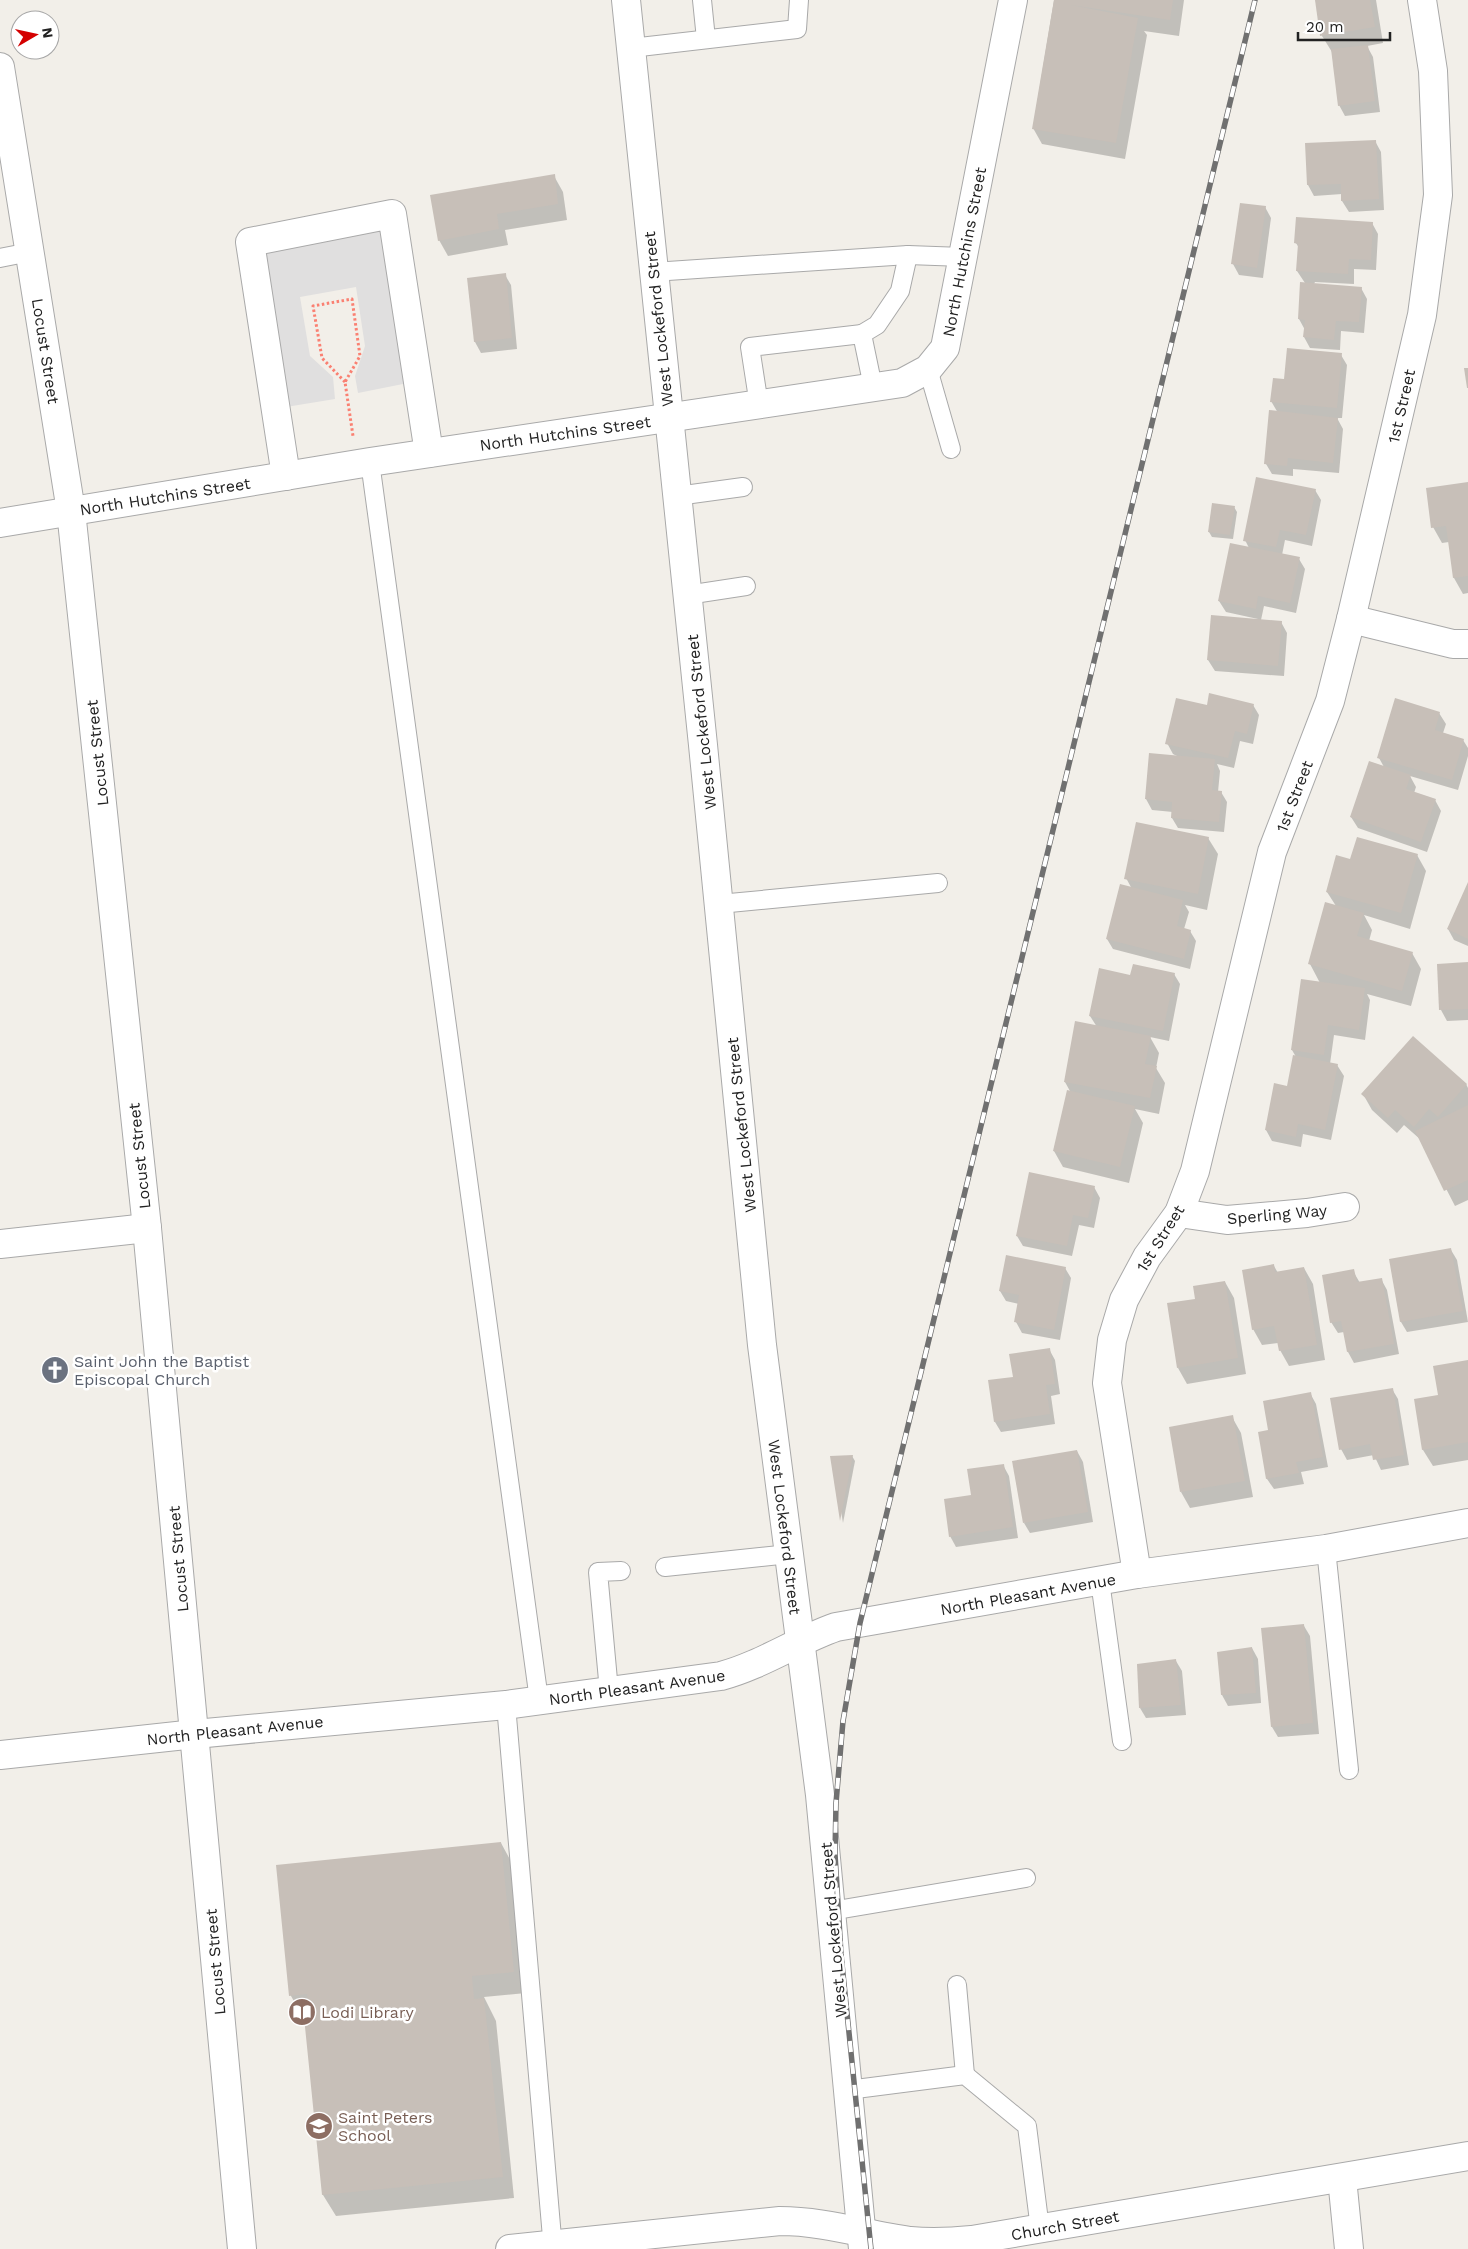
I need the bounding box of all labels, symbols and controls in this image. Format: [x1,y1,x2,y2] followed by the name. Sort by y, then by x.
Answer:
[10,10,60,60] north arrow
[1298,10,1390,42] scale bar
[1306,18,1344,36] text: 20 m
[39,27,57,39] text: N
[939,165,990,339] street label: North Hutchins Street
[640,230,677,407] street label: West Lockeford Street
[28,297,63,405] street label: Locust Street
[1384,367,1419,445] street label: 1st Street
[478,412,652,455] street label: North Hutchins Street
[78,474,252,519] street label: North Hutchins Street
[683,633,720,810] street label: West Lockeford Street
[82,699,113,807] street label: Locust Street
[1272,757,1317,835] street label: 1st Street
[723,1036,760,1213] street label: West Lockeford Street
[124,1102,155,1210] street label: Locust Street
[1132,1201,1189,1275] street label: 1st Street
[1226,1201,1329,1228] street label: Sperling Way
[74,1352,250,1389] place label: Saint John the Baptist Episcopal Church
[40,1355,70,1385] church icon: Saint John the Baptist Episcopal Church
[764,1439,805,1616] street label: West Lockeford Street
[164,1505,193,1613] street label: Locust Street
[939,1570,1117,1619] street label: North Pleasant Avenue
[548,1666,726,1709] street label: North Pleasant Avenue
[146,1712,324,1749] street label: North Pleasant Avenue
[816,1841,851,2018] street label: West Lockeford Street
[201,1908,230,2016] street label: Locust Street
[287,1997,317,2027] library icon: Lodi Library
[321,2003,414,2022] place label: Lodi Library
[338,2108,433,2145] place label: Saint Peters School
[304,2111,334,2141] school or university icon: Saint Peters School
[1010,2207,1121,2244] street label: Church Street

